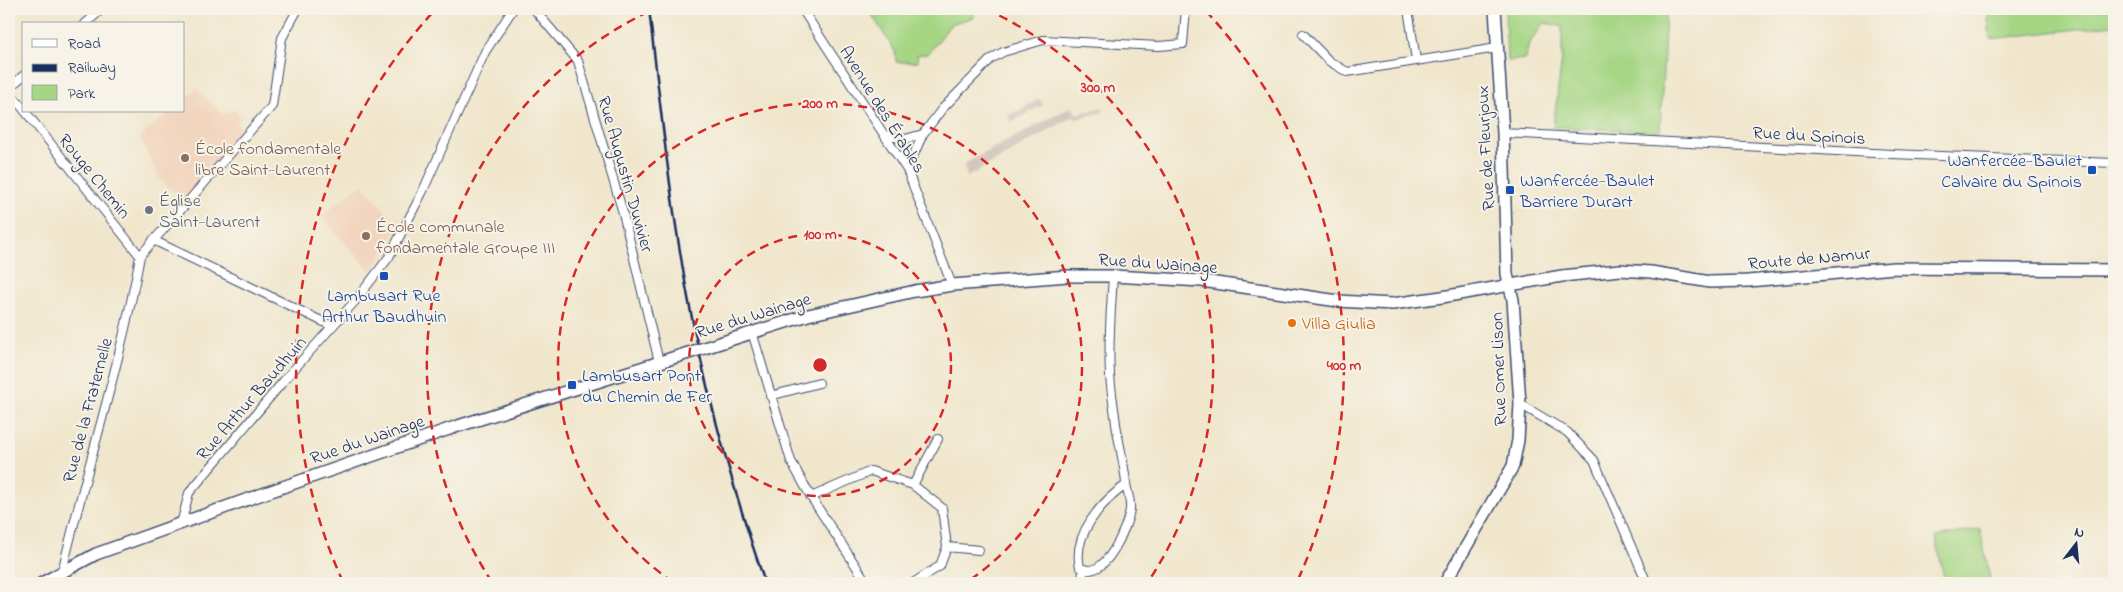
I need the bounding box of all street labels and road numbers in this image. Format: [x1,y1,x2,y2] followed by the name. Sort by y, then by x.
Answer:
[832,41,931,179] street label: Avenue des Érables
[1471,85,1503,211] street label: Rue de Fleurjoux
[588,93,659,257] street label: Rue Augustin Duvivier
[1752,121,1866,153] street label: Rue du Spinois
[50,129,136,226] street label: Rouge Chemin
[1747,242,1872,278] street label: Route de Namur
[1097,248,1219,283] street label: Rue du Wainage
[693,287,816,348] street label: Rue du Wainage
[1485,311,1515,426] street label: Rue Omer Lison
[191,331,314,467] street label: Rue Arthur Baudhuin
[57,334,121,486] street label: Rue de la Fraternelle
[307,409,429,474] street label: Rue du Wainage

